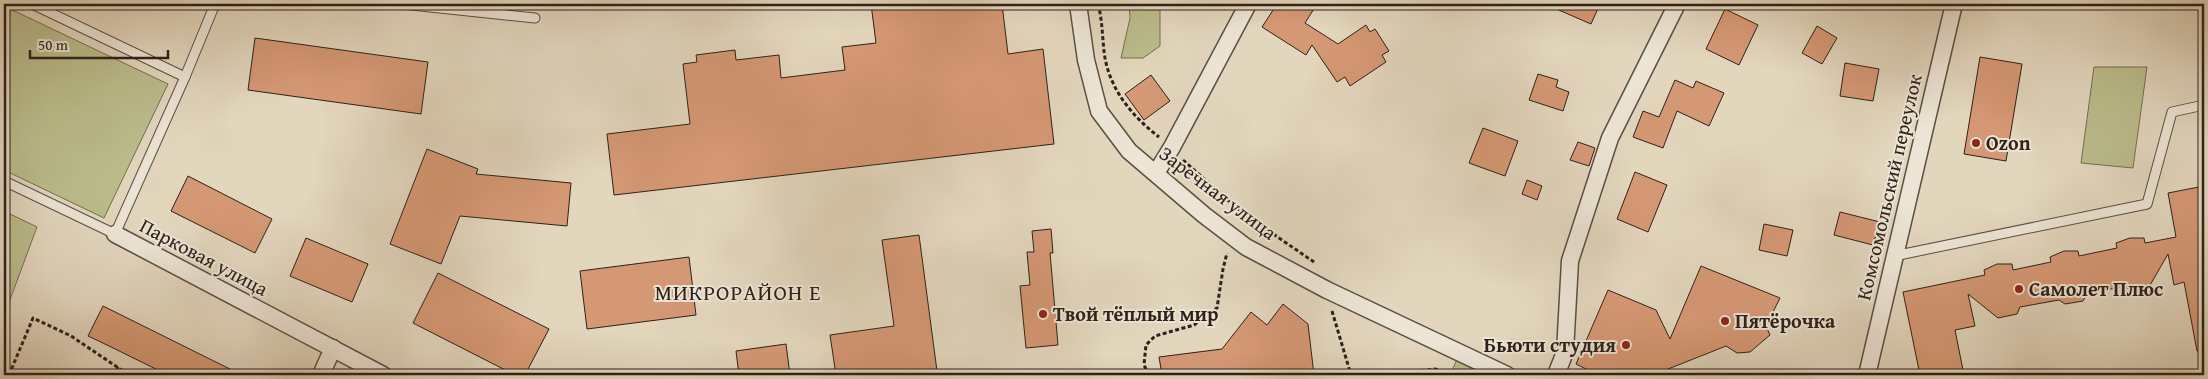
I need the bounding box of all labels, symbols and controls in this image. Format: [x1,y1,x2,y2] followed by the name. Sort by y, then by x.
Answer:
[30,28,168,60] scale bar
[38,34,69,55] text: 50 m
[1848,71,1929,303] street label: Комсомольский переулок
[1986,128,2031,157] place label: Ozon
[1970,137,1982,149] marker: Ozon
[1154,139,1283,247] street label: Заречная улица
[135,211,274,303] street label: Парковая улица
[2029,274,2163,303] place label: Самолет Плюс
[655,276,821,308] district label: МИКРОРАЙОН Е
[2013,283,2025,295] marker: Самолет Плюс
[1053,299,1218,328] place label: Твой тёплый мир
[1735,306,1836,335] place label: Пятёрочка
[1037,308,1049,320] marker: Твой тёплый мир
[1719,315,1731,327] marker: Пятёрочка
[1484,330,1616,359] place label: Бьюти студия
[1620,339,1632,351] marker: Бьюти студия

